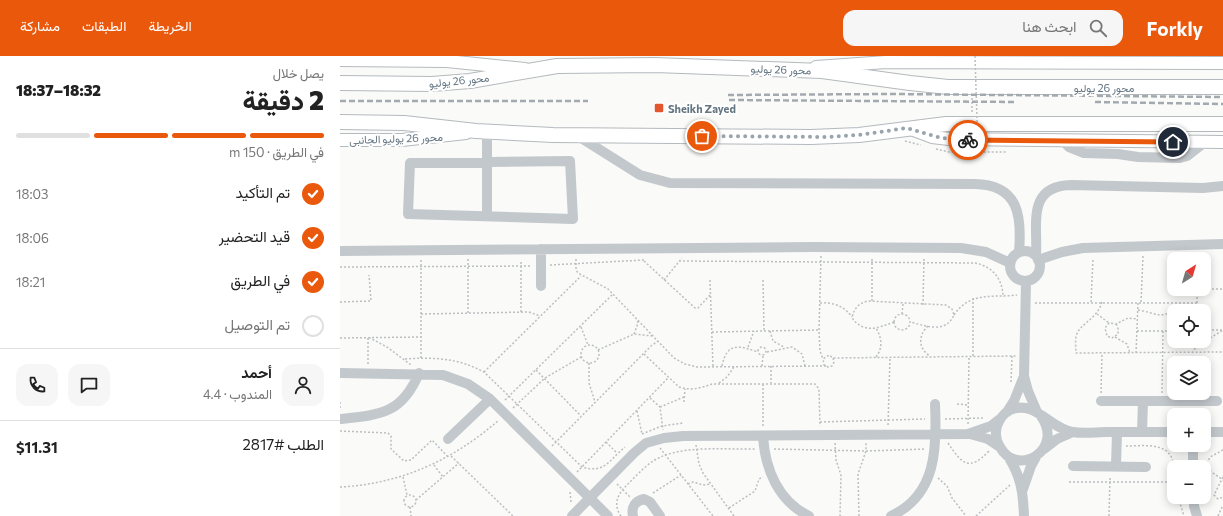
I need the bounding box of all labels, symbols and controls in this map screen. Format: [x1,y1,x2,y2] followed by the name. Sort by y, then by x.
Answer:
[843,10,1123,46] search box
[20,17,60,34] text: مشاركة
[82,17,126,34] text: الطبقات
[148,17,192,34] text: الخريطة
[1022,17,1077,35] text: ابحث هنا
[1087,17,1109,39] icon: search
[1147,17,1203,40] text: Forkly
[750,61,812,78] street label: محور 26 يوليو
[273,65,324,81] text: يصل خلال
[428,70,490,91] street label: محور 26 يوليو
[16,81,101,99] text: 18:32–18:37
[1074,81,1134,95] street label: محور 26 يوليو
[242,84,324,115] text: 2 دقيقة
[653,102,665,114] marker: Sheikh Zayed
[668,102,736,115] place label: Sheikh Zayed
[685,119,719,153] pin
[948,120,988,160] courier
[691,125,713,147] icon: bag
[1156,125,1190,159] pin
[957,129,979,151] icon: bike
[349,130,443,147] street label: محور 26 يوليو الجانبى
[1162,131,1184,153] icon: home
[229,144,324,160] text: في الطريق · 150 m
[235,183,290,201] text: تم التأكيد
[302,183,324,205] icon: check
[16,186,48,202] text: 18:03
[219,227,290,245] text: قيد التحضير
[302,227,324,249] icon: check
[16,230,49,246] text: 18:06
[1167,252,1211,296] north arrow
[1167,252,1211,504] map controls
[231,271,290,289] text: في الطريق
[302,271,324,293] icon: check
[16,274,45,290] text: 18:21
[1167,304,1211,348] button: locate
[225,315,290,333] text: تم التوصيل
[1167,356,1211,400] button: layers
[241,363,272,381] text: أحمد
[16,364,58,406] button: phone
[68,364,110,406] button: chat
[282,364,324,406] button: person
[203,386,272,402] text: المندوب · 4.4
[1167,408,1211,452] button: +
[243,435,324,453] text: الطلب #2817
[16,438,58,456] text: $11.31
[1167,460,1211,504] button: −

